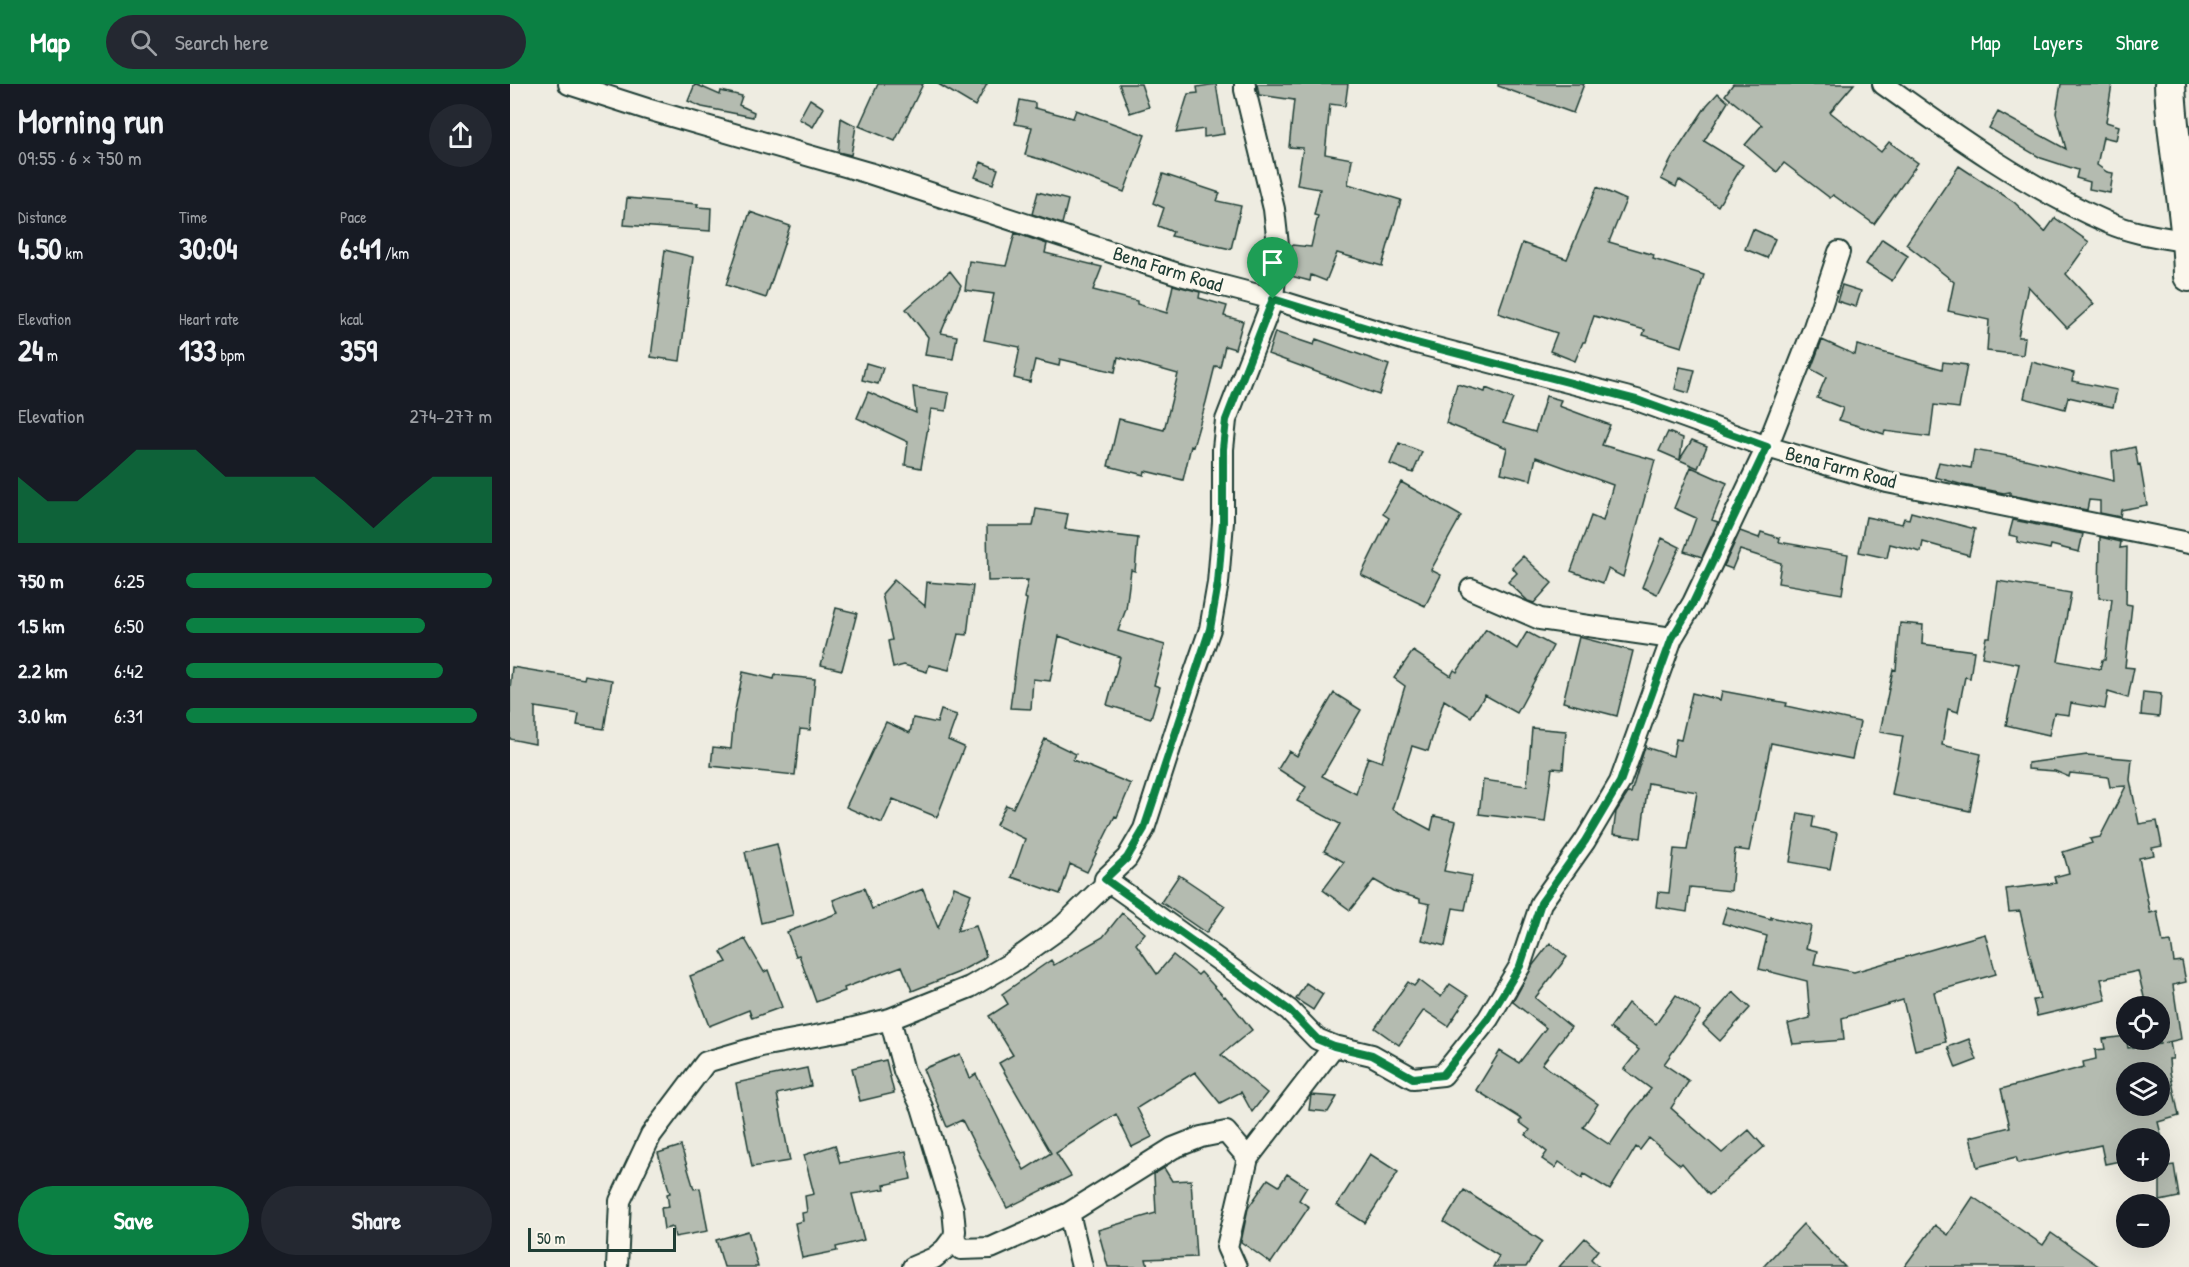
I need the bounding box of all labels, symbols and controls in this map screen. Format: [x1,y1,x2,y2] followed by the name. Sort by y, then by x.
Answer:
[106,15,526,69] search box
[30,23,70,61] text: Map
[127,26,160,59] icon: search
[175,27,269,57] text: Search here
[1971,28,2000,57] text: Map
[2033,28,2083,57] text: Layers
[2116,28,2159,57] text: Share
[18,99,164,143] text: Morning run
[429,104,492,167] button: share
[18,144,142,171] text: 09:55 · 6 × 750 m
[18,206,67,228] text: Distance
[179,206,207,228] text: Time
[340,206,367,228] text: Pace
[18,228,62,268] text: 4.50
[179,228,238,268] text: 30:04
[340,228,381,268] text: 6:41
[1247,237,1298,299] pin
[1110,239,1227,298] street label: Bena Farm Road
[62,242,83,264] text: km
[381,242,409,264] text: /km
[1256,246,1289,279] icon: arrive
[18,308,71,330] text: Elevation
[179,308,239,330] text: Heart rate
[340,308,363,330] text: kcal
[18,330,43,370] text: 24
[179,330,217,370] text: 133
[340,330,377,370] text: 359
[43,344,58,366] text: m
[217,344,245,366] text: bpm
[18,402,84,429] text: Elevation
[409,402,492,429] text: 274–277 m
[1783,439,1900,494] street label: Bena Farm Road
[18,567,64,594] text: 750 m
[114,567,144,594] text: 6:25
[18,612,65,639] text: 1.5 km
[114,612,144,639] text: 6:50
[18,657,68,684] text: 2.2 km
[114,657,143,684] text: 6:42
[18,702,67,729] text: 3.0 km
[114,702,143,729] text: 6:31
[2116,996,2170,1248] map controls
[2116,996,2170,1050] button: locate
[2116,1062,2170,1116] button: layers
[2116,1128,2170,1182] button: +
[18,1186,249,1255] button: Save
[261,1186,492,1255] button: Share
[2116,1194,2170,1248] button: −
[528,1225,676,1252] scale bar
[537,1227,566,1249] text: 50 m

